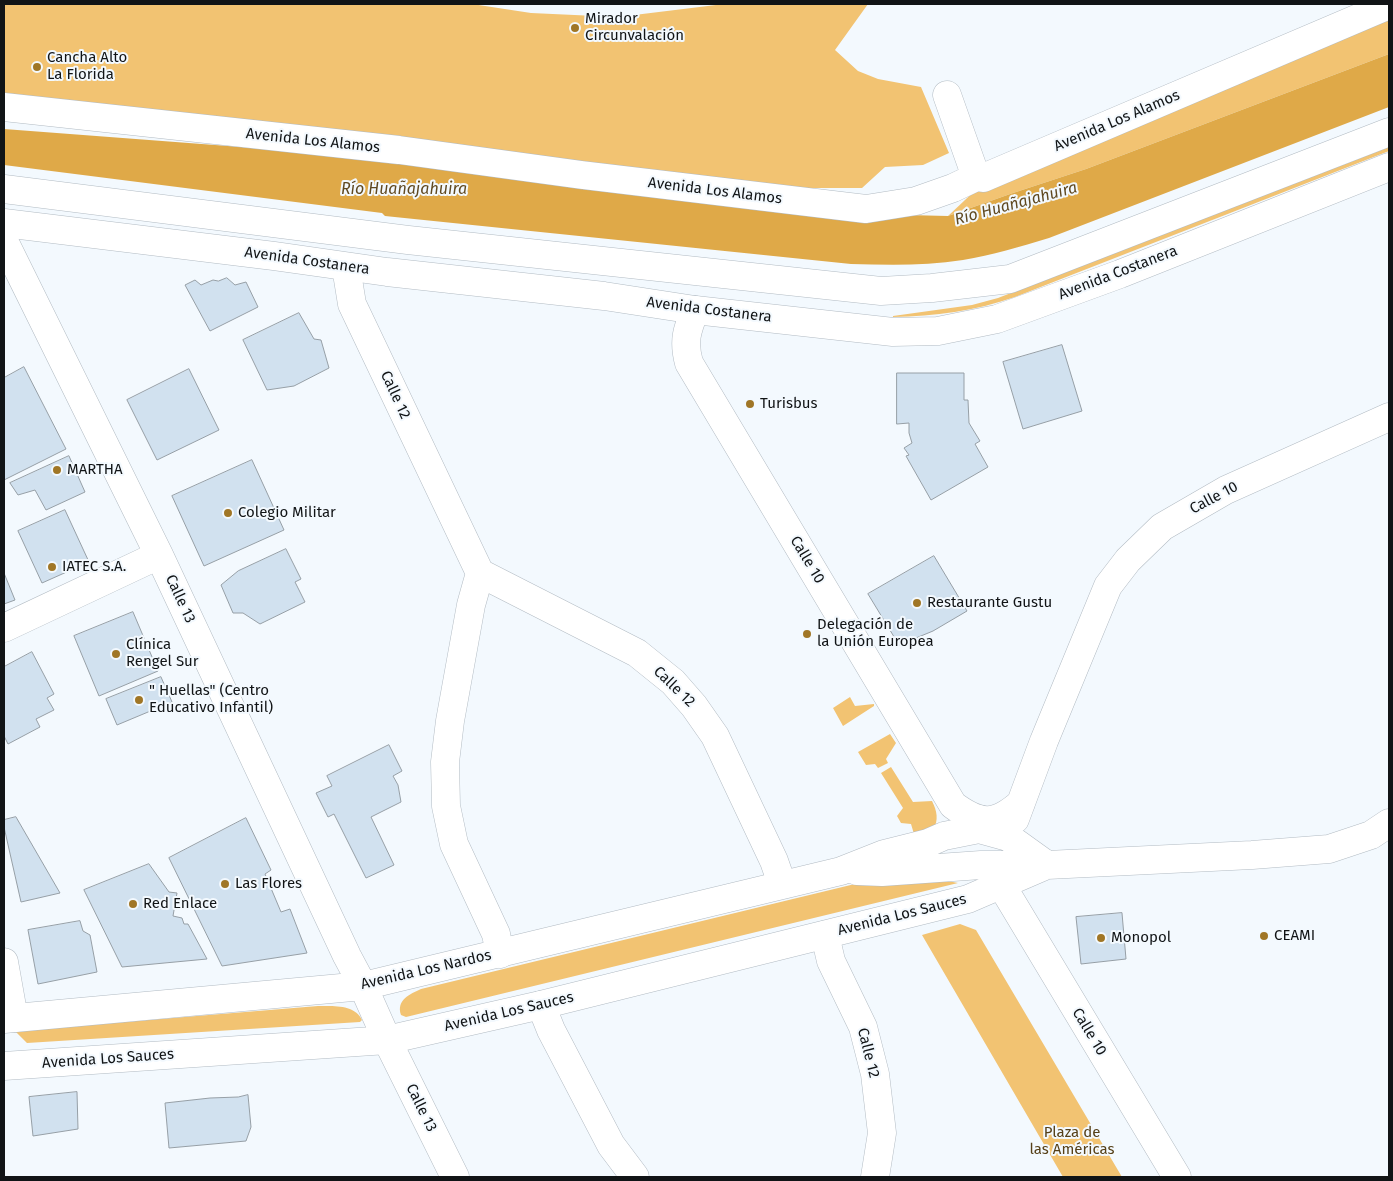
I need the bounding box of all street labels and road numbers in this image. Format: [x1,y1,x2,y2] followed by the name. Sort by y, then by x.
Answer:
[1051,86,1183,156] street label: Avenida Los Alamos
[245,125,381,157] street label: Avenida Los Alamos
[647,174,783,208] street label: Avenida Los Alamos
[1056,242,1180,304] street label: Avenida Costanera
[243,243,371,279] street label: Avenida Costanera
[645,293,773,327] street label: Avenida Costanera
[376,368,414,422] street label: Calle 12
[1187,478,1241,518] street label: Calle 10
[786,533,828,587] street label: Calle 10
[161,572,199,626] street label: Calle 13
[649,663,699,711] street label: Calle 12
[836,890,968,940] street label: Avenida Los Sauces
[359,946,493,994] street label: Avenida Los Nardos
[443,988,575,1036] street label: Avenida Los Sauces
[1068,1005,1110,1059] street label: Calle 10
[853,1026,883,1080] street label: Calle 12
[41,1045,175,1073] street label: Avenida Los Sauces
[402,1081,440,1135] street label: Calle 13

